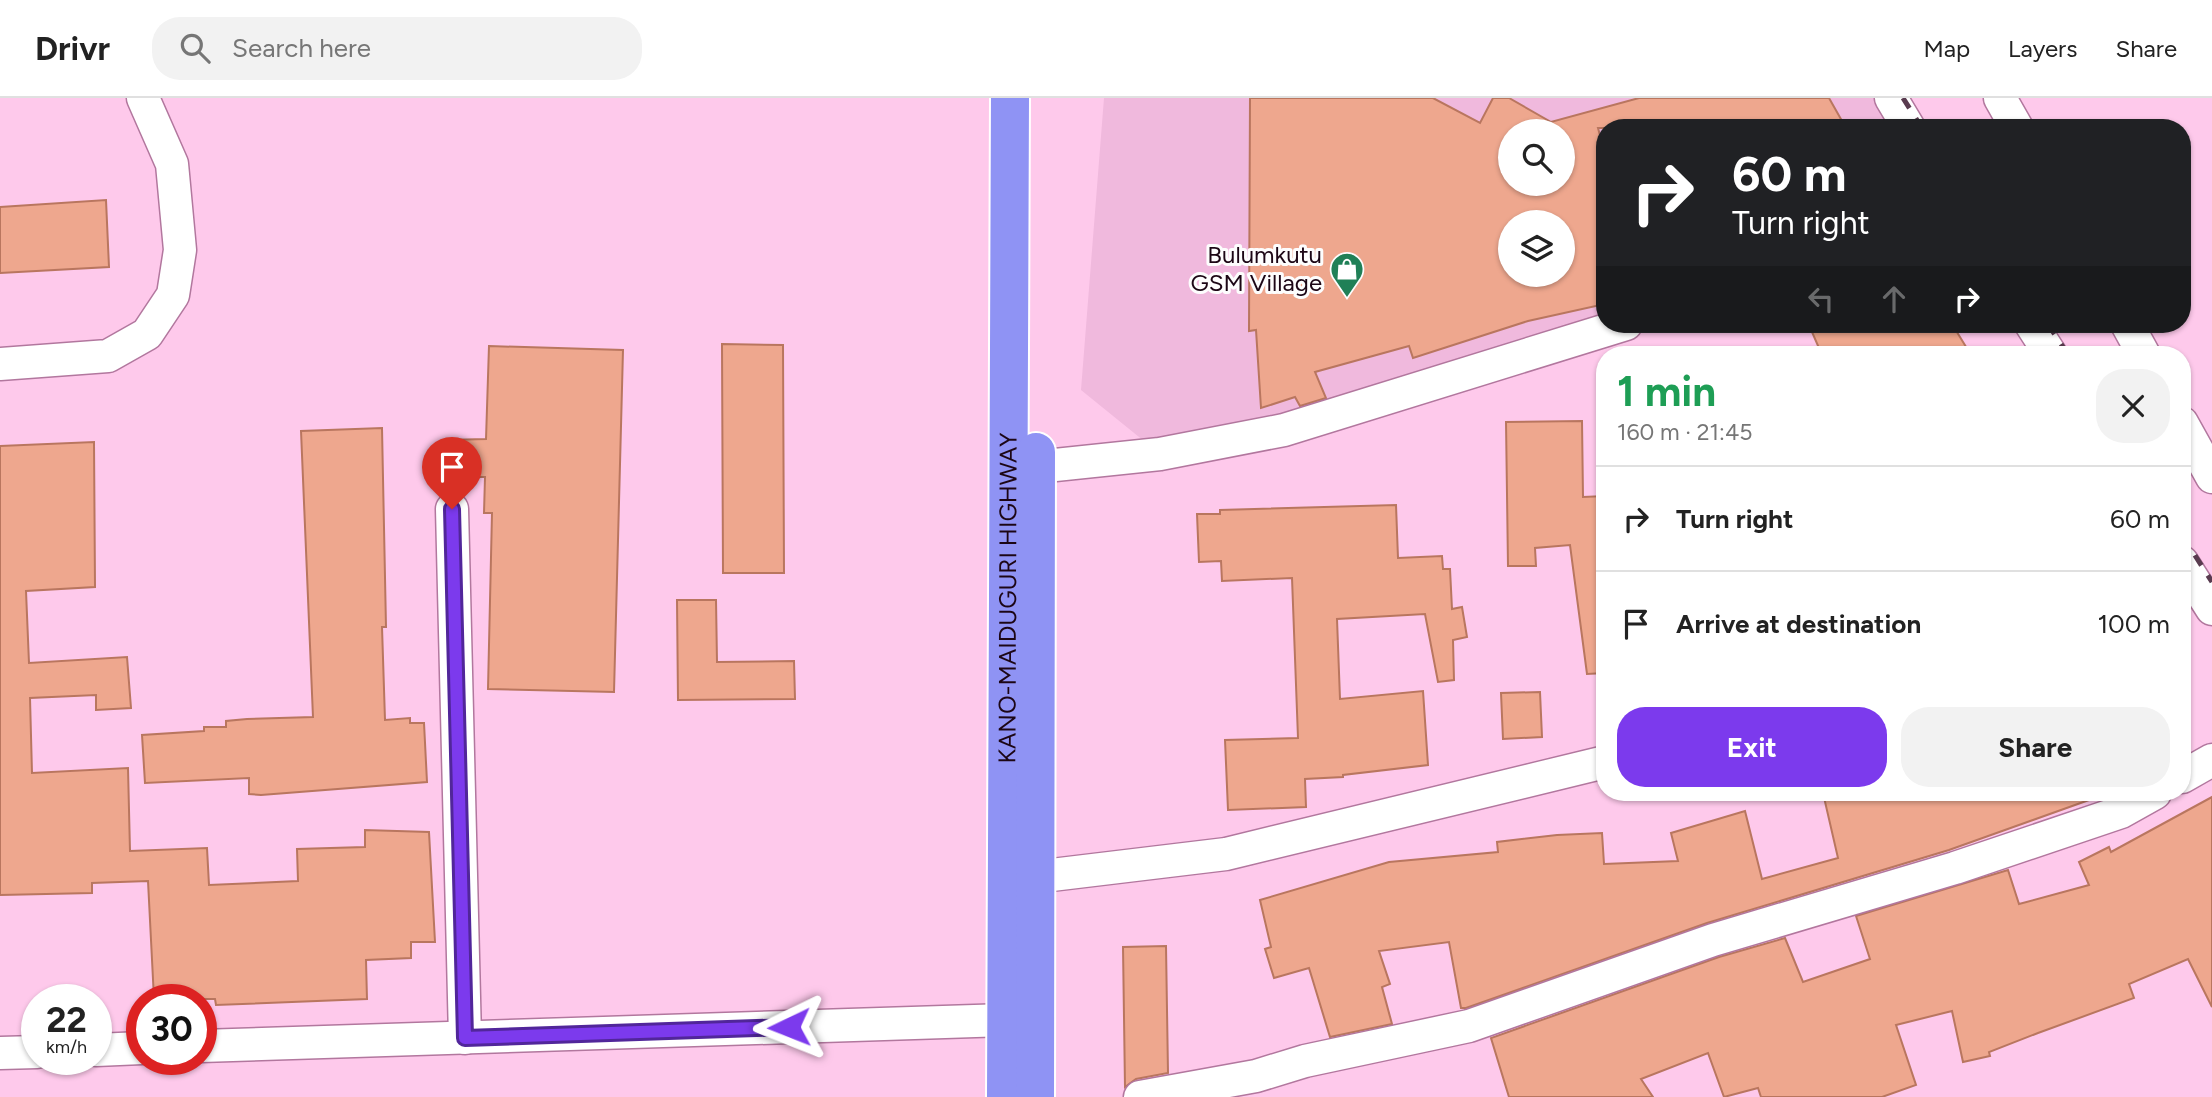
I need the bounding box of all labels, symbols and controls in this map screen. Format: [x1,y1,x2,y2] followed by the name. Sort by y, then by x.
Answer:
[152,17,642,80] search box
[35,29,110,68] text: Drivr
[176,29,214,67] icon: search
[232,32,371,64] text: Search here
[1923,34,1970,63] text: Map
[2008,34,2077,63] text: Layers
[2115,34,2177,63] text: Share
[1498,119,1575,287] map controls
[1498,119,1575,196] button: search
[1732,144,1847,203] text: 60 m
[1617,147,1708,238] icon: right
[1732,204,1870,242] text: Turn right
[1498,210,1575,287] button: layers
[1191,240,1322,297] place label: Bulumkutu GSM Village
[1328,250,1366,299] shop icon: Bulumkutu GSM Village
[1802,280,1840,318] icon: left
[1875,280,1913,318] icon: ahead
[1948,280,1986,318] icon: right
[1617,366,1716,417] text: 1 min
[2096,369,2170,443] button: close
[1617,418,1752,446] text: 160 m · 21:45
[992,432,1023,764] street label: KANO-MAIDUGURI HIGHWAY
[422,437,482,509] pin
[433,448,471,486] icon: arrive
[1617,500,1655,538] icon: right
[1676,503,1793,535] text: Turn right
[2110,503,2170,535] text: 60 m
[1617,605,1655,643] icon: arrive
[1676,608,1921,640] text: Arrive at destination
[2097,608,2170,640] text: 100 m
[1617,707,1887,787] button: Exit
[1901,707,2170,787] button: Share
[126,984,217,1075] speed limit sign: 30
[752,990,826,1064] position arrow
[46,999,87,1041] text: 22
[46,1036,87,1058] text: km/h

